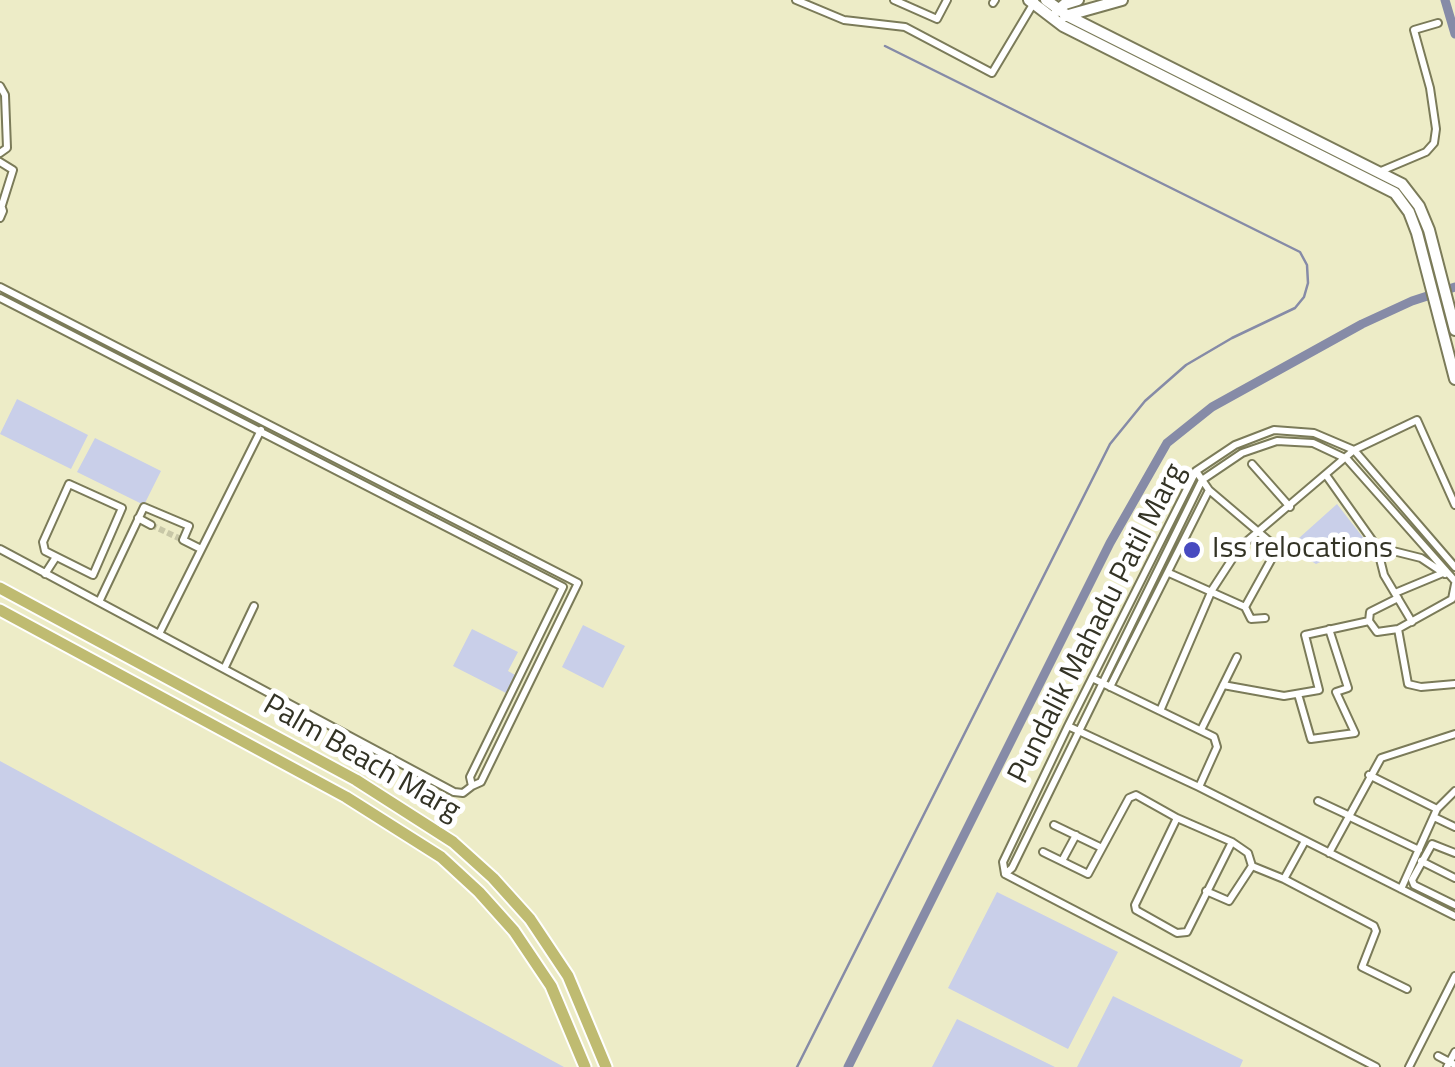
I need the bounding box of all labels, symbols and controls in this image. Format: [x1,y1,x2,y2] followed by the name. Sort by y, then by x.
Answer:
[1002,458,1194,790] street label: Pundalik Mahadu Patil Marg
[1212,532,1393,568] place label: Iss relocations
[1181,539,1203,561] marker: Iss relocations
[256,688,466,830] street label: Palm Beach Marg

